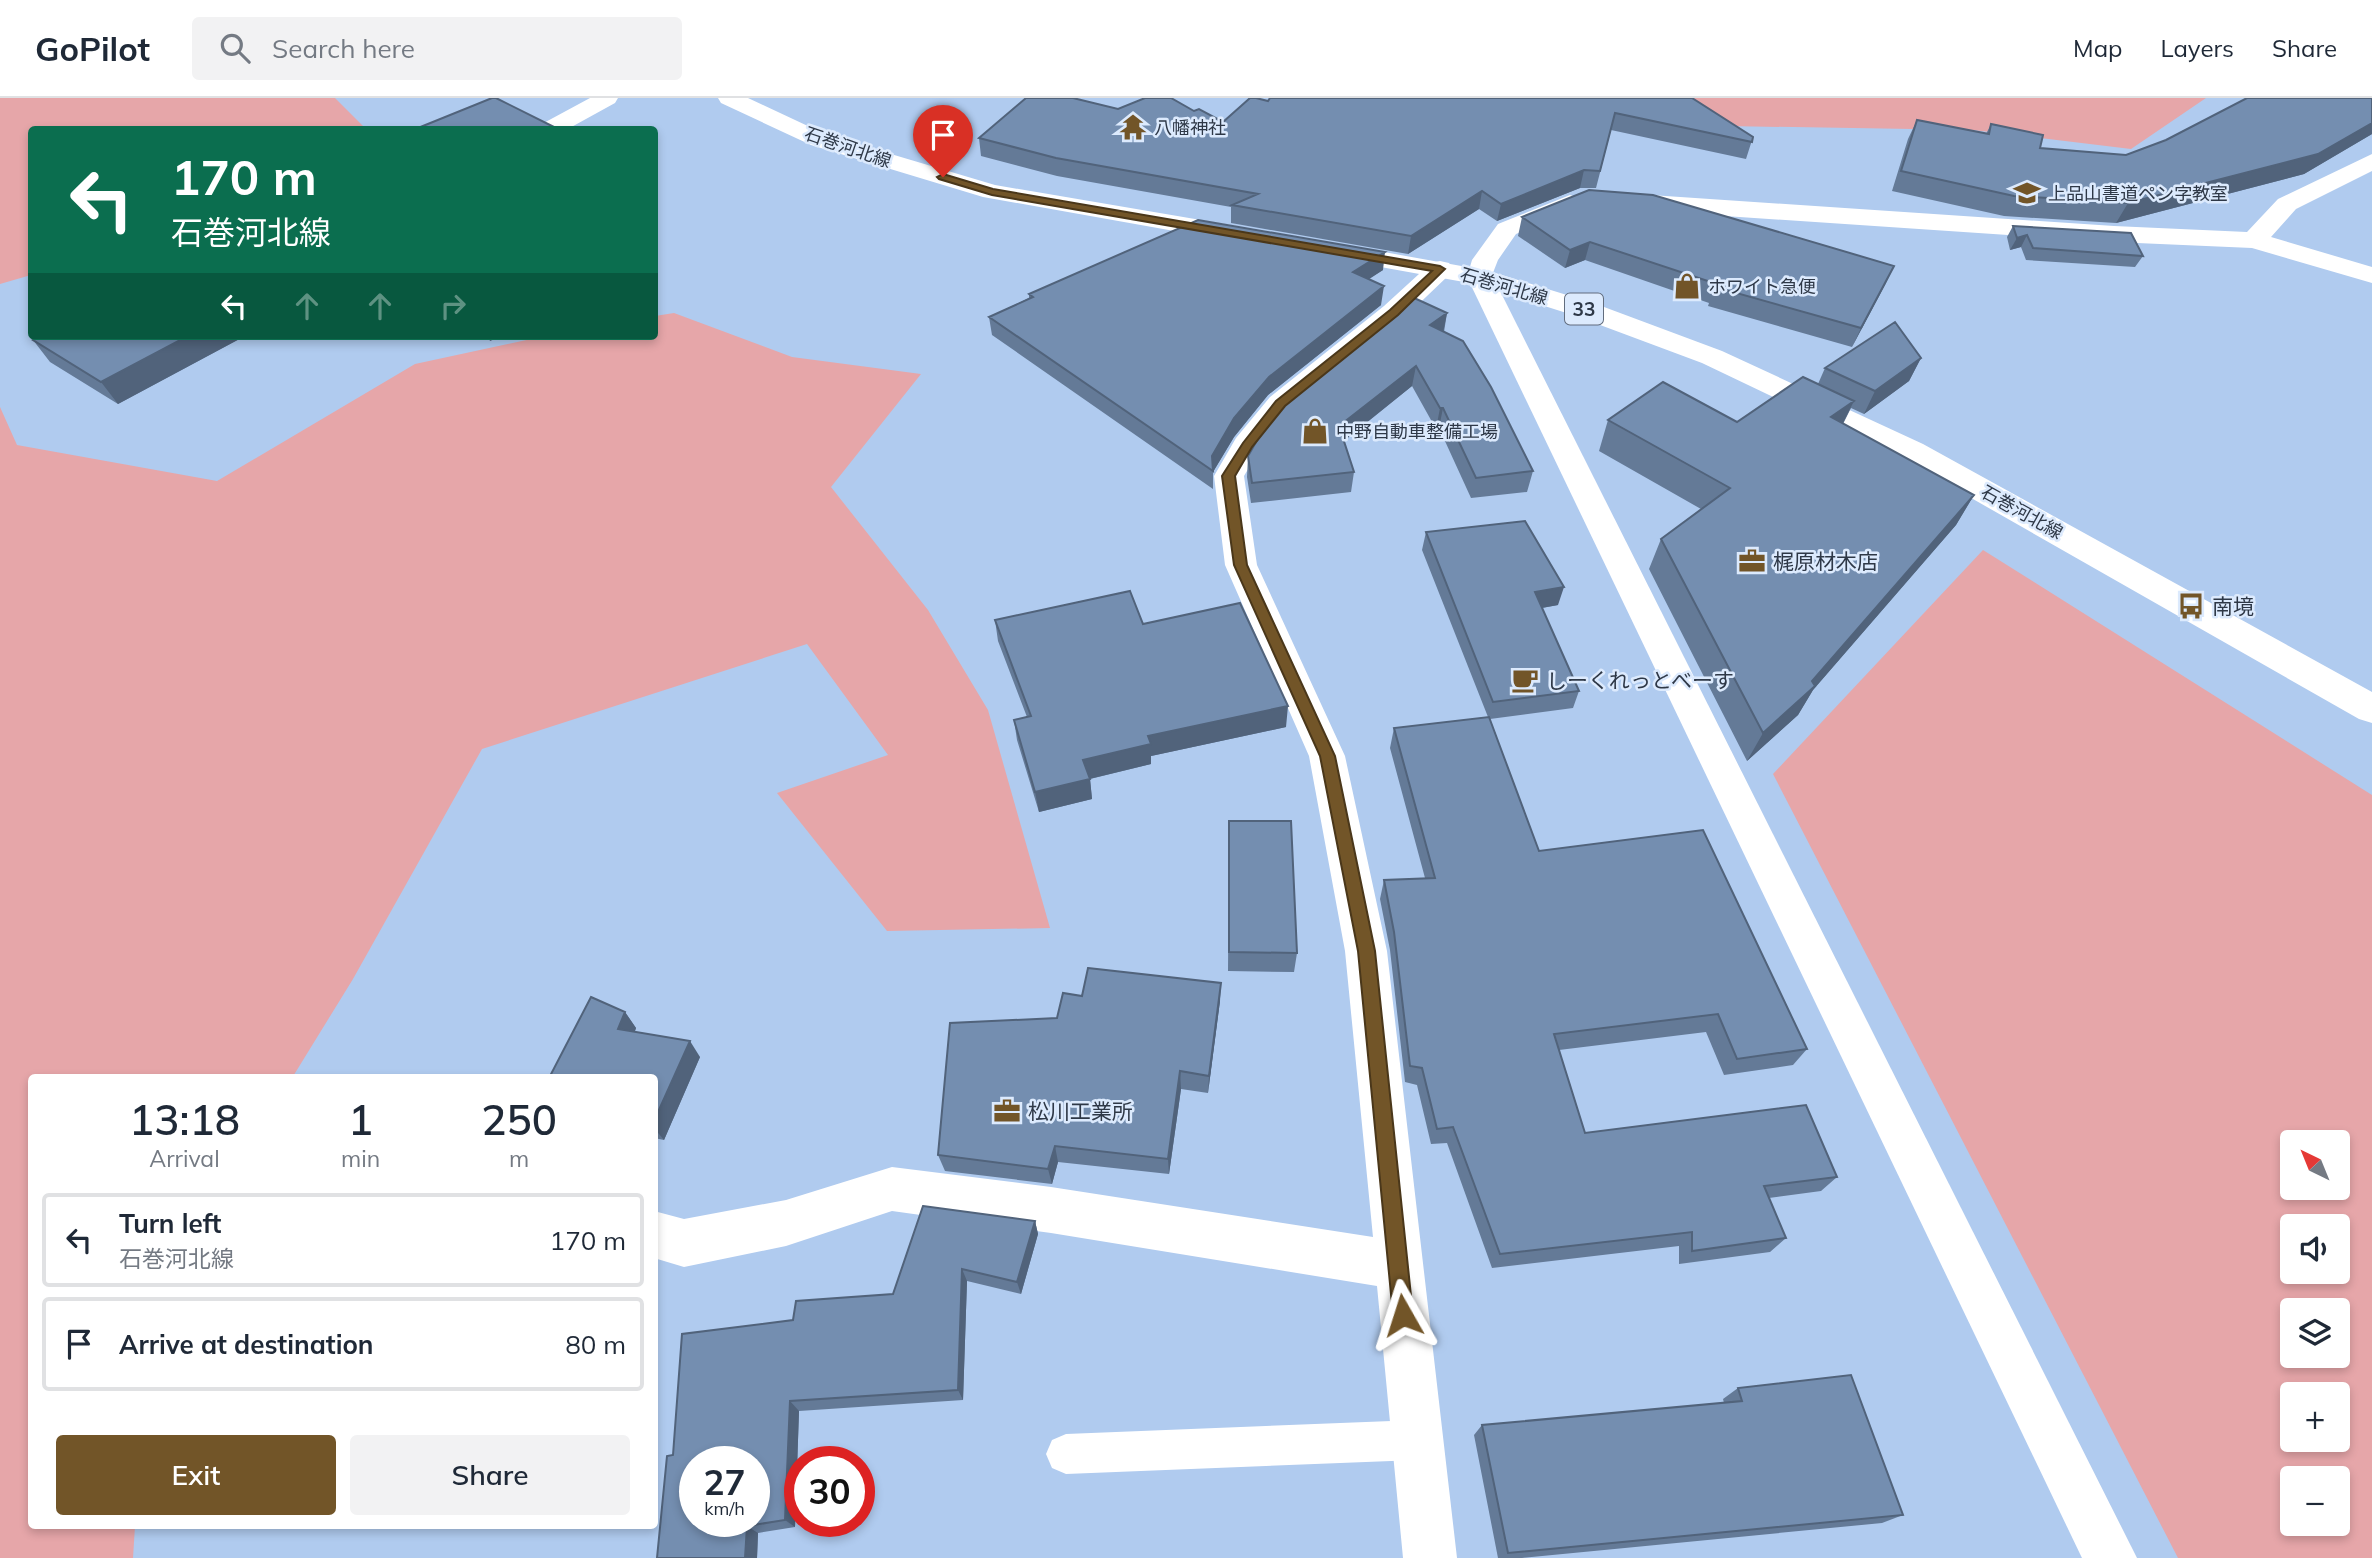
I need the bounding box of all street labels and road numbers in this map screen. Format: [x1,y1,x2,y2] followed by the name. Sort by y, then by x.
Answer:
[802,121,894,173] street label: 石巻河北線
[1458,263,1550,309] street label: 石巻河北線
[1565,294,1603,324] road number: 33
[1977,480,2067,544] street label: 石巻河北線

